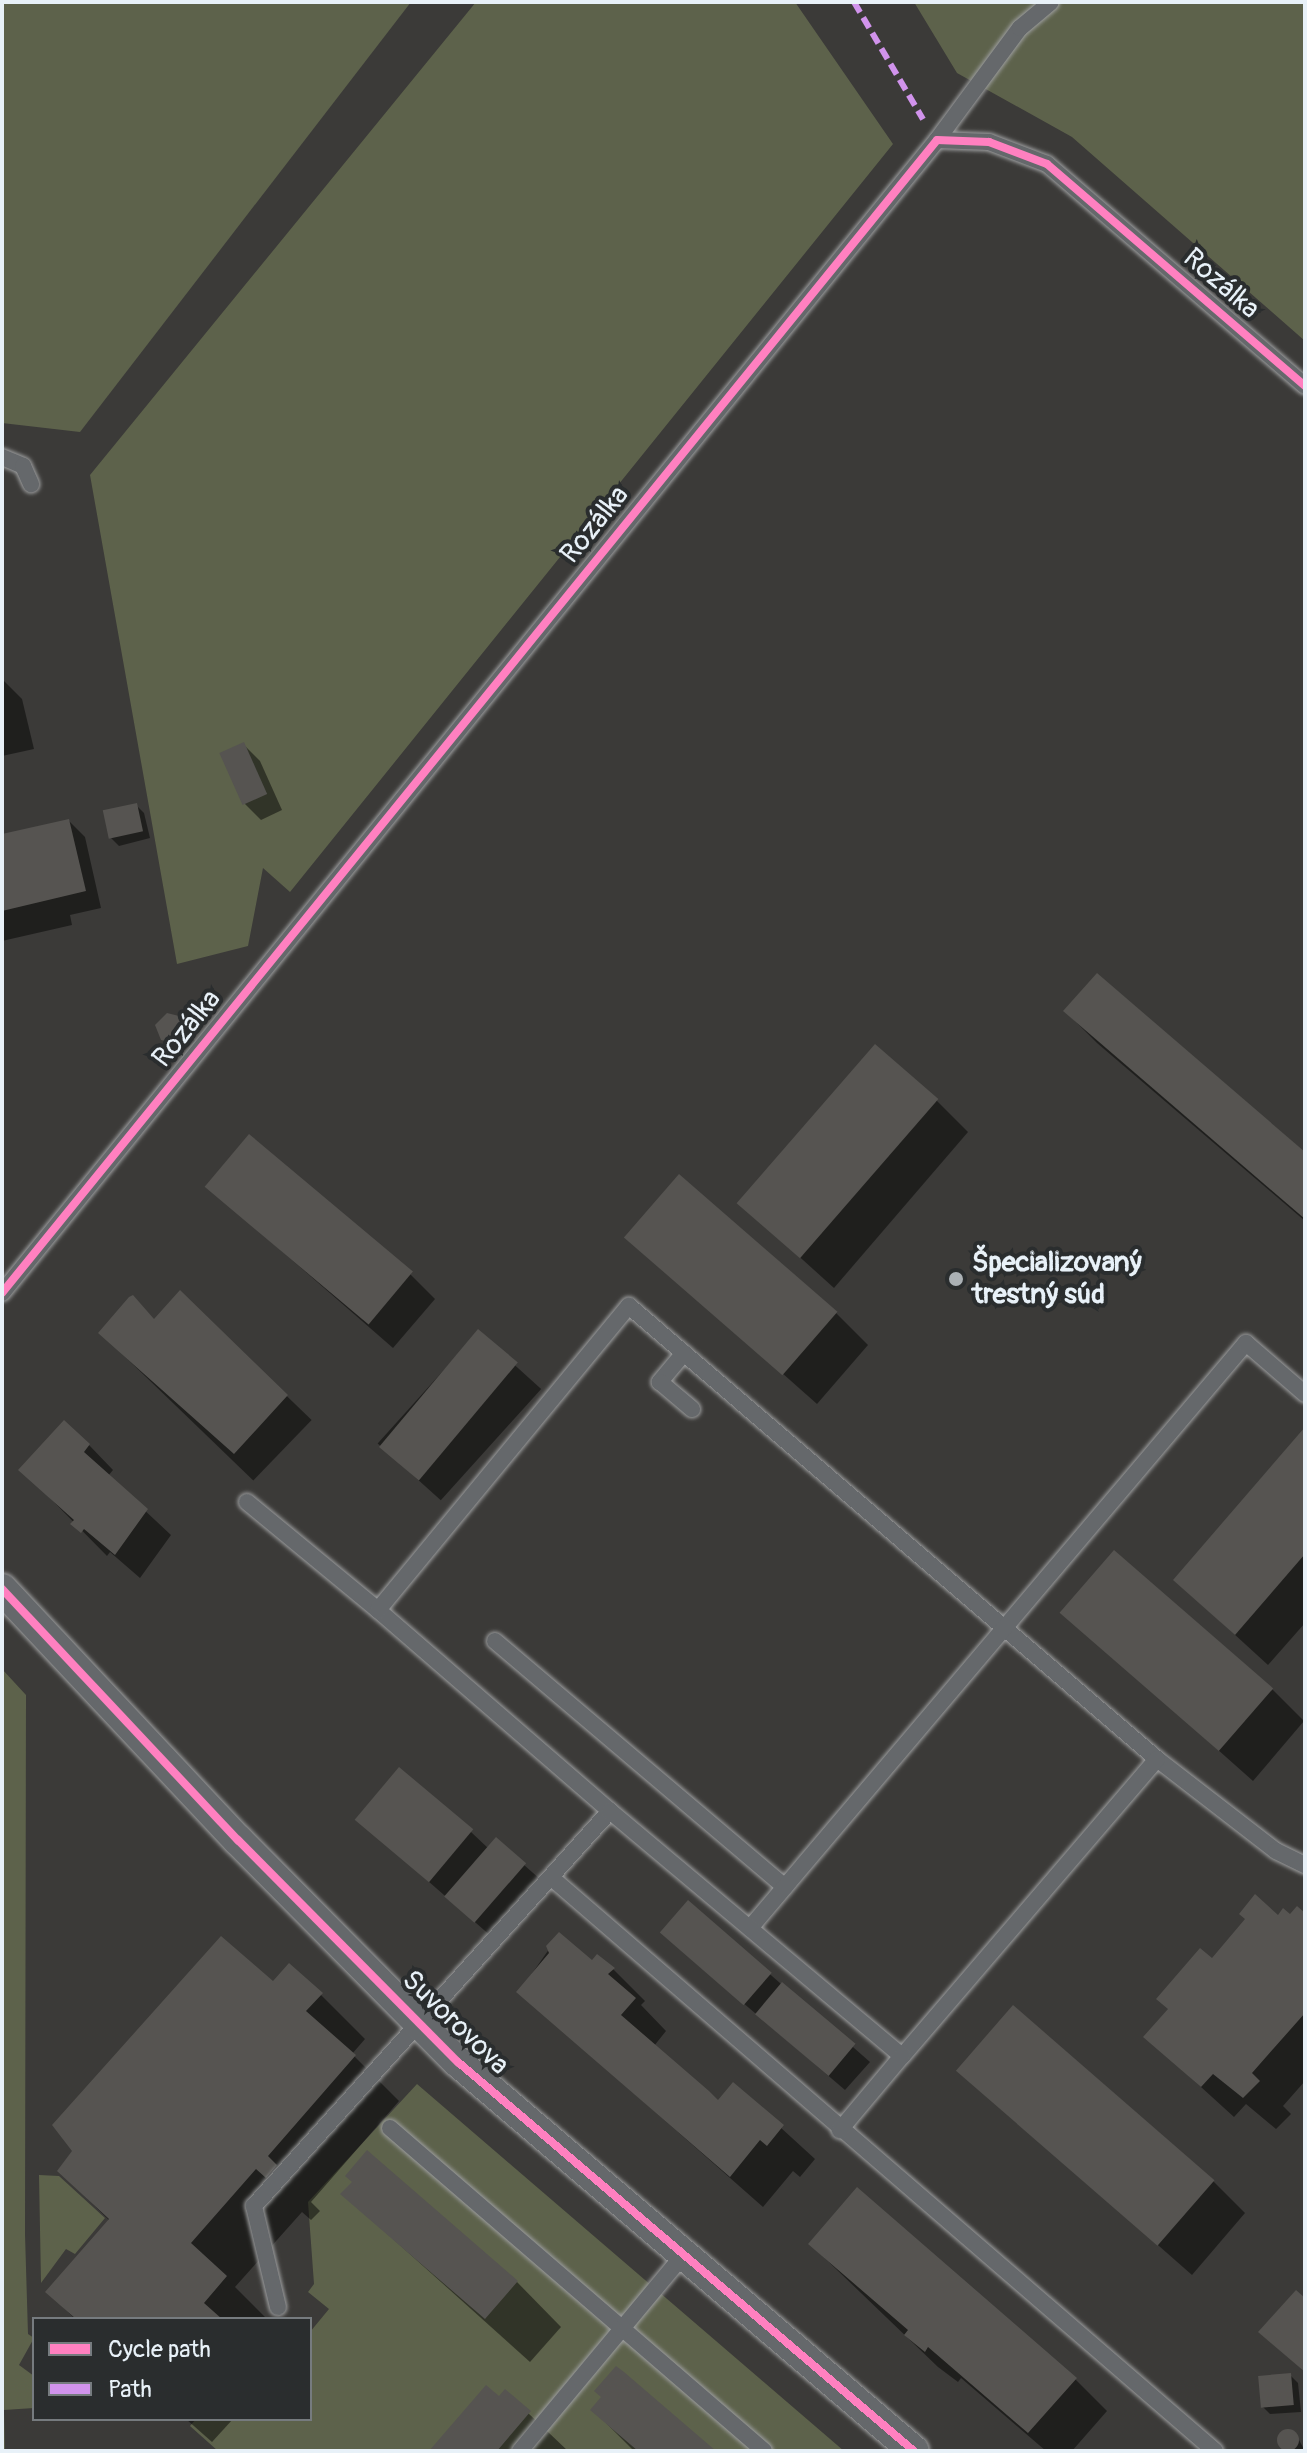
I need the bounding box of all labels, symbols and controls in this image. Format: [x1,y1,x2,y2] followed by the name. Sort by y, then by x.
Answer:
[1176,242,1266,326] street label: Rozálka
[554,479,636,571] street label: Rozálka
[146,983,228,1075] street label: Rozálka
[972,1246,1142,1312] place label: Špecializovaný trestný súd
[947,1270,965,1288] marker: Špecializovaný trestný súd
[394,1964,516,2082] street label: Suvorovova
[32,2317,312,2421] legend
[108,2335,211,2364] text: Cycle path
[108,2375,152,2404] text: Path

